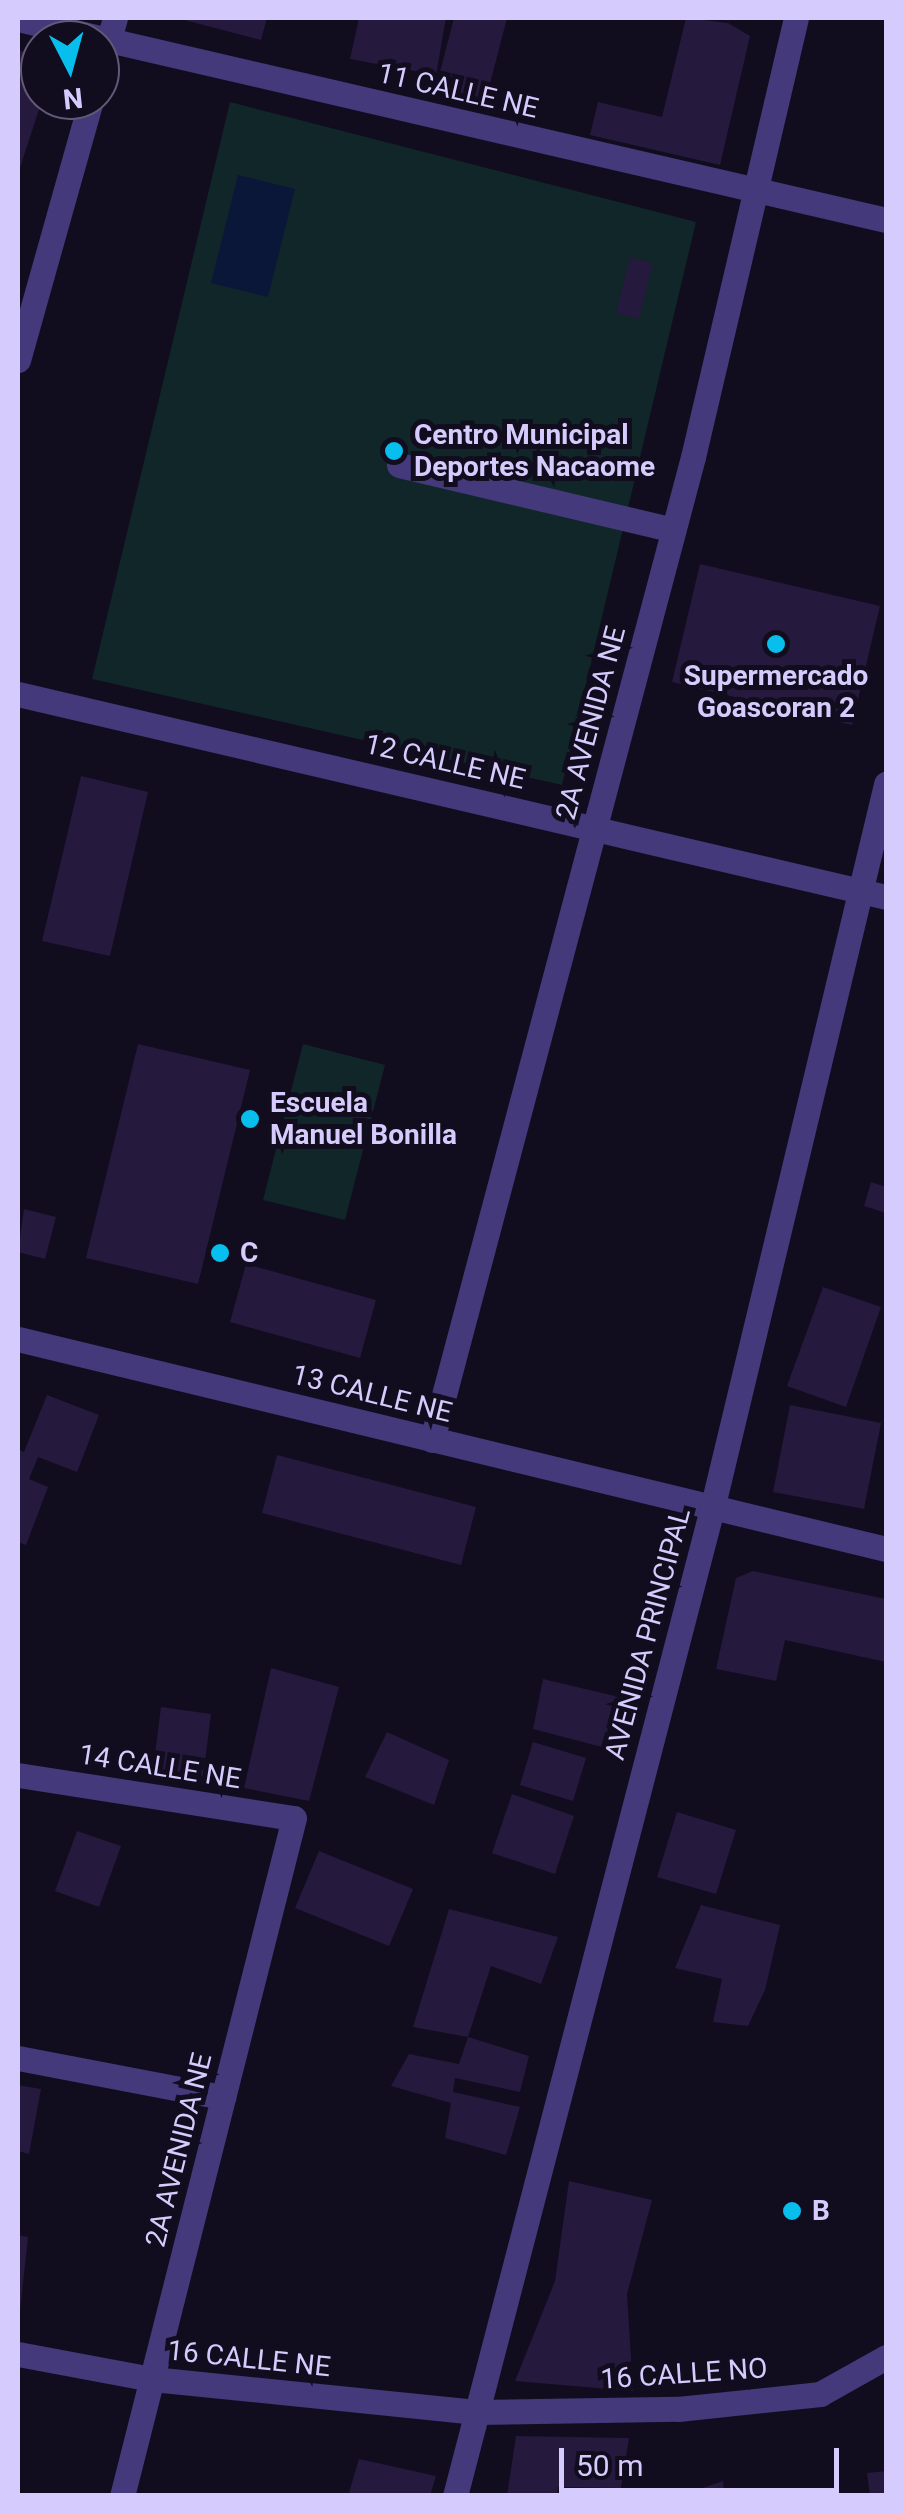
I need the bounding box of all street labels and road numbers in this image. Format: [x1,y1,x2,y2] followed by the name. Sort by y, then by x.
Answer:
[374,56,542,126] street label: 11 CALLE NE
[549,623,633,823] street label: 2A AVENIDA NE
[361,727,529,797] street label: 12 CALLE NE
[288,1358,456,1430] street label: 13 CALLE NE
[598,1504,698,1764] street label: AVENIDA PRINCIPAL
[76,1738,244,1796] street label: 14 CALLE NE
[139,2050,219,2250] street label: 2A AVENIDA NE
[166,2334,332,2384] street label: 16 CALLE NE
[599,2351,769,2397] street label: 16 CALLE NO

